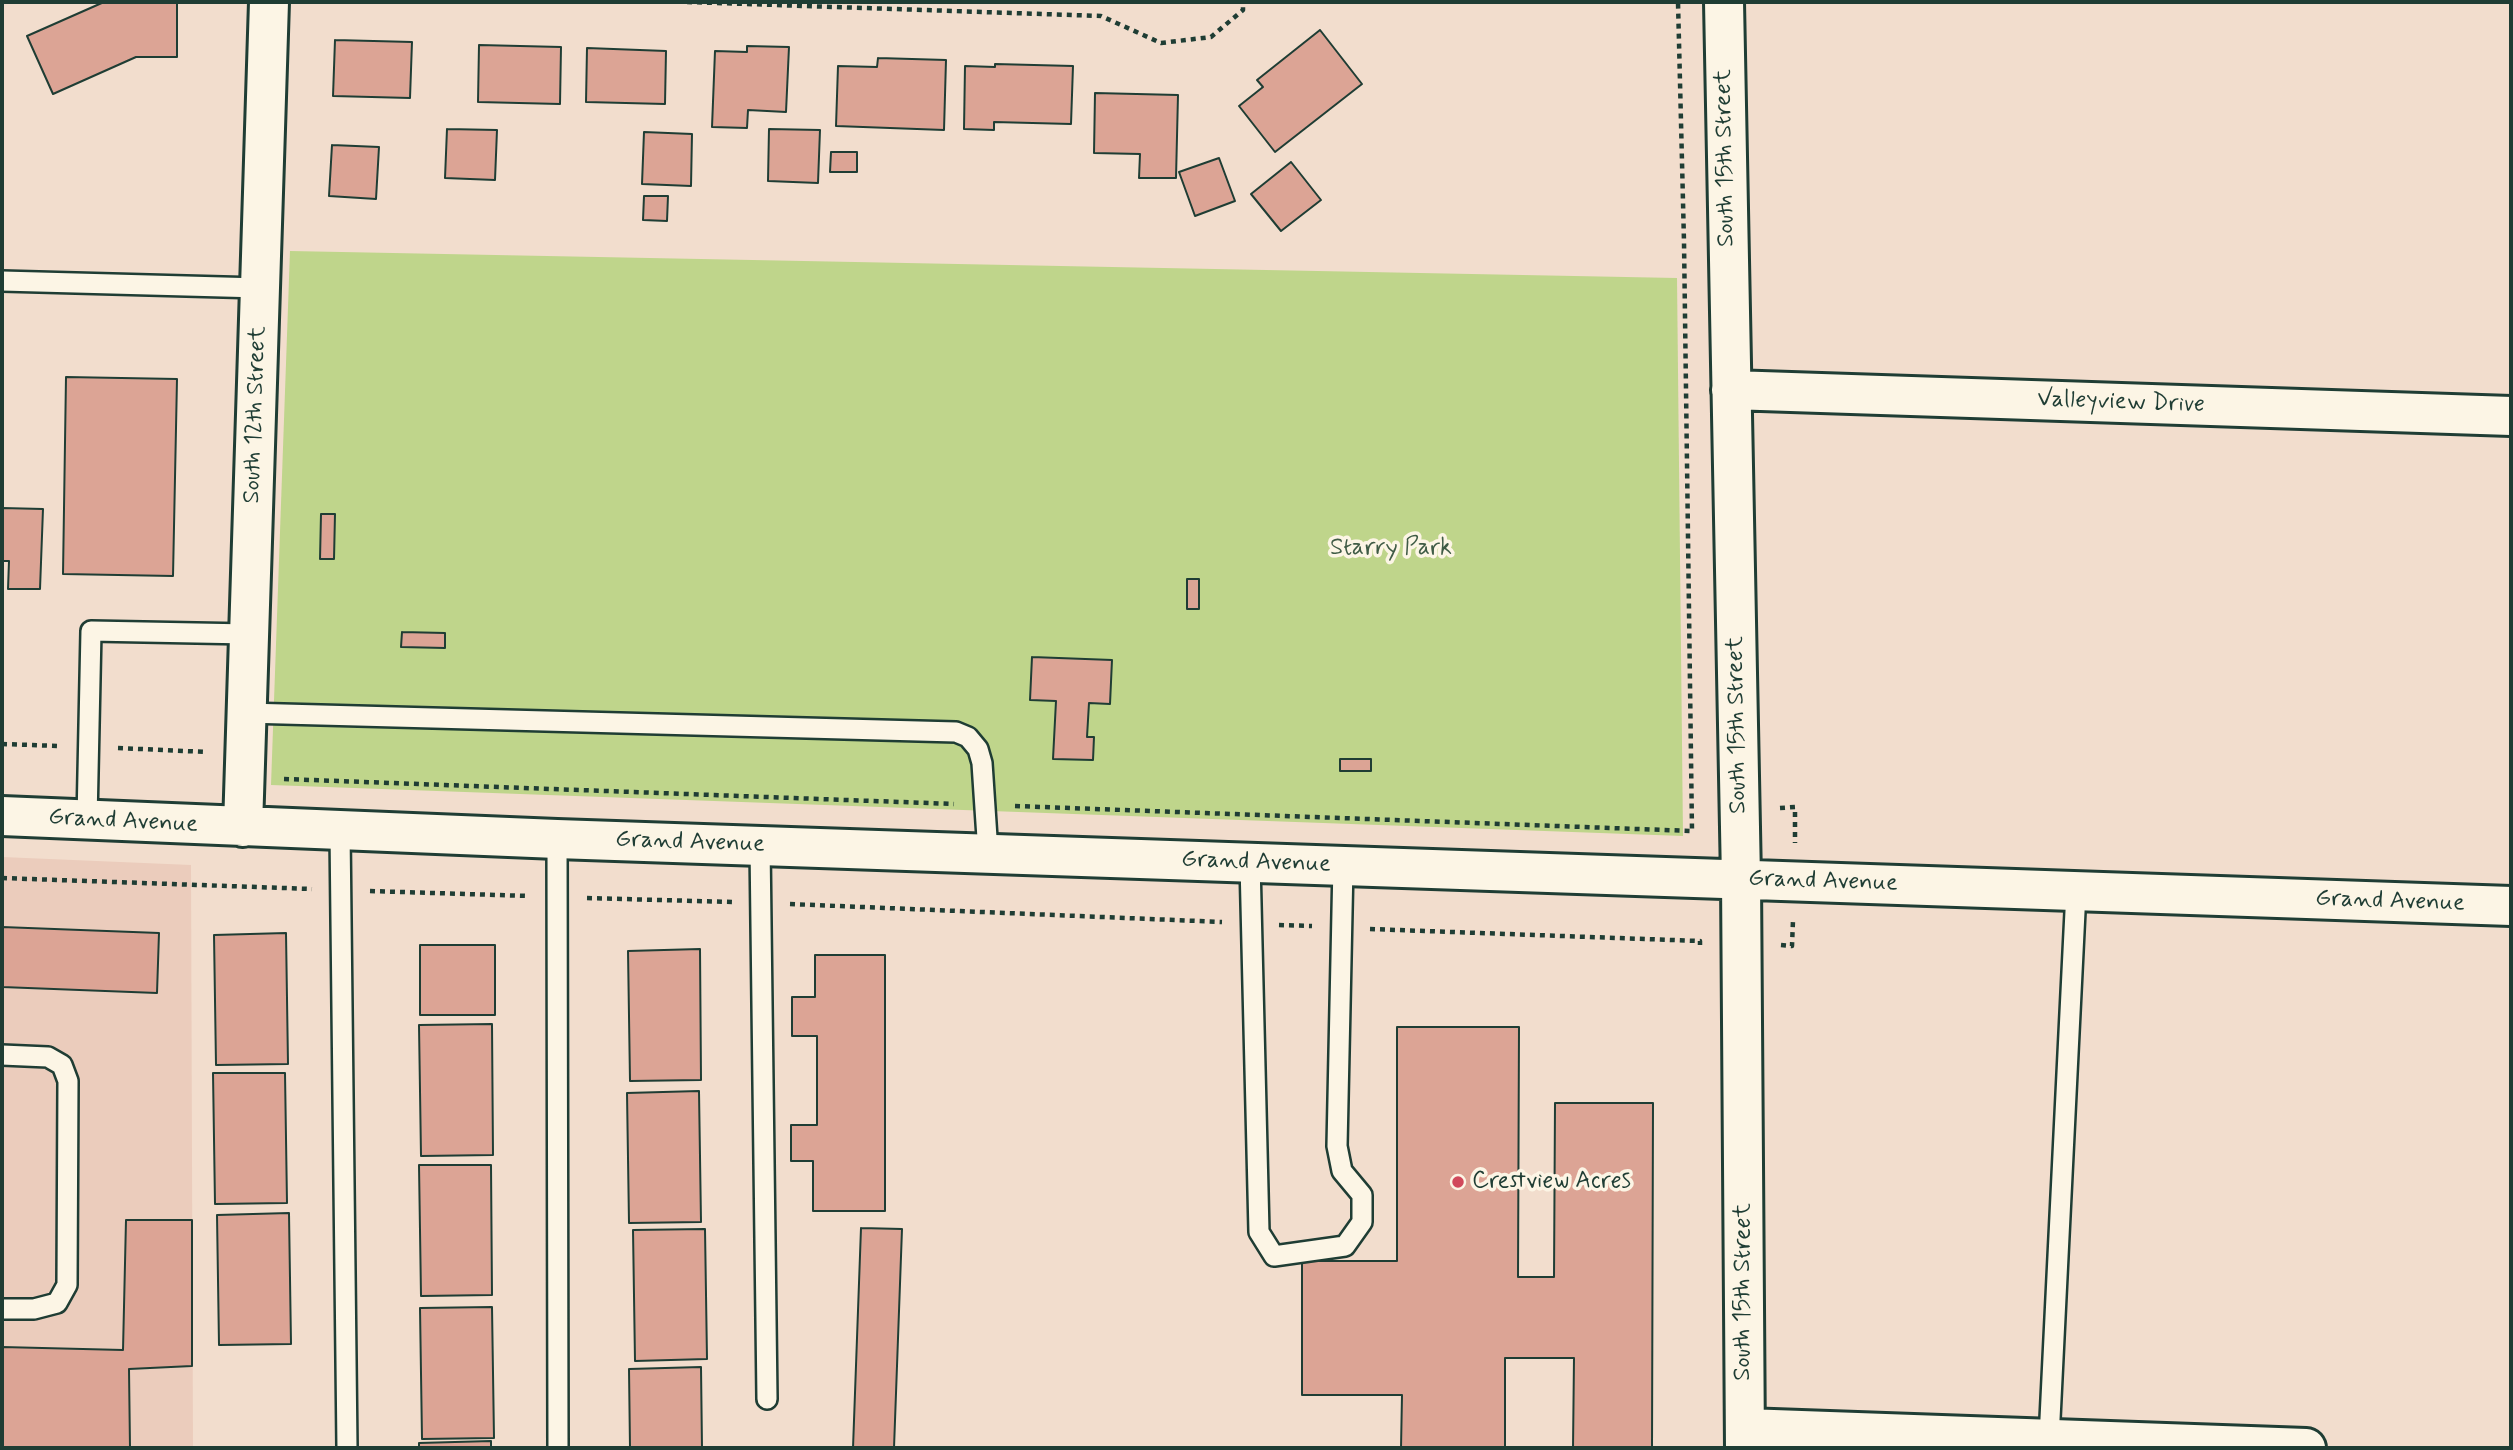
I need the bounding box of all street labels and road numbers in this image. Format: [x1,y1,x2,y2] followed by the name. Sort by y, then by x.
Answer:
[1710,69,1742,247] street label: South 15th Street
[239,326,273,504] street label: South 12th Street
[2037,386,2205,420] street label: Valleyview Drive
[1722,636,1754,814] street label: South 15th Street
[48,804,198,840] street label: Grand Avenue
[615,826,765,860] street label: Grand Avenue
[1181,846,1331,880] street label: Grand Avenue
[1748,865,1898,899] street label: Grand Avenue
[2315,885,2465,919] street label: Grand Avenue
[1730,1203,1758,1381] street label: South 15th Street

